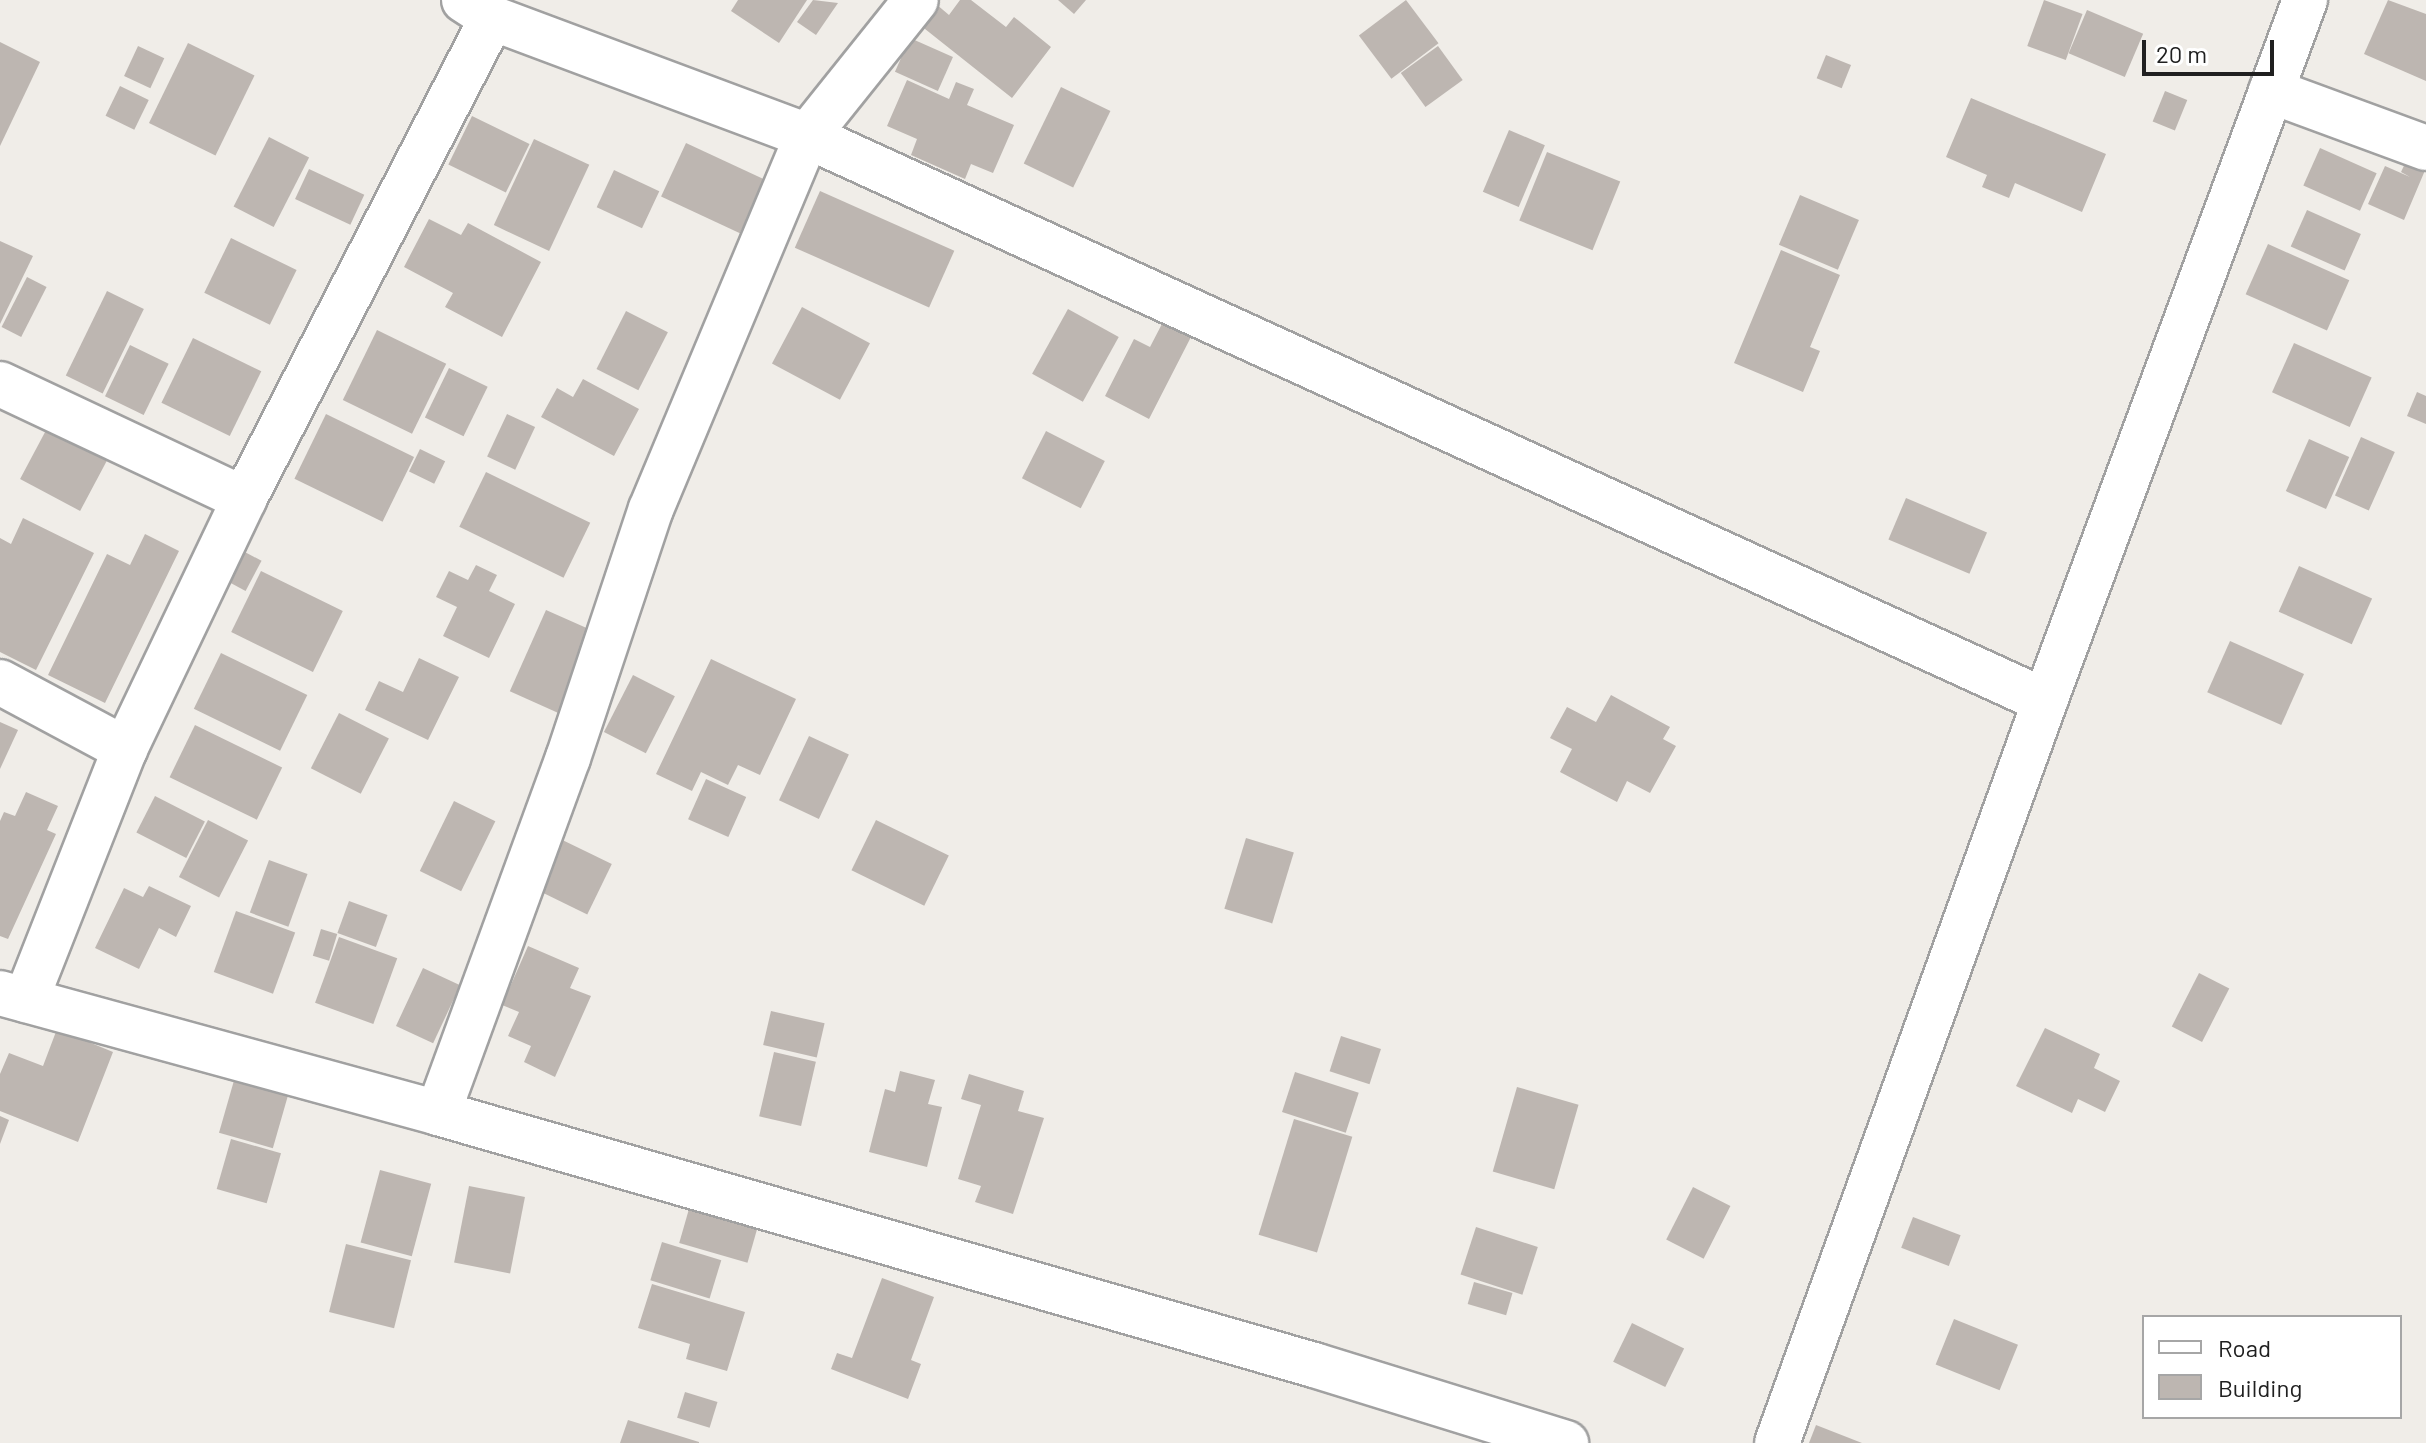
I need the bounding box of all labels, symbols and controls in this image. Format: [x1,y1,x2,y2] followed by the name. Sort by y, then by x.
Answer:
[2146,24,2278,74] scale bar
[2156,39,2207,68] text: 20 m
[2142,1315,2402,1419] legend
[2218,1333,2271,1362] text: Road
[2218,1373,2302,1402] text: Building

